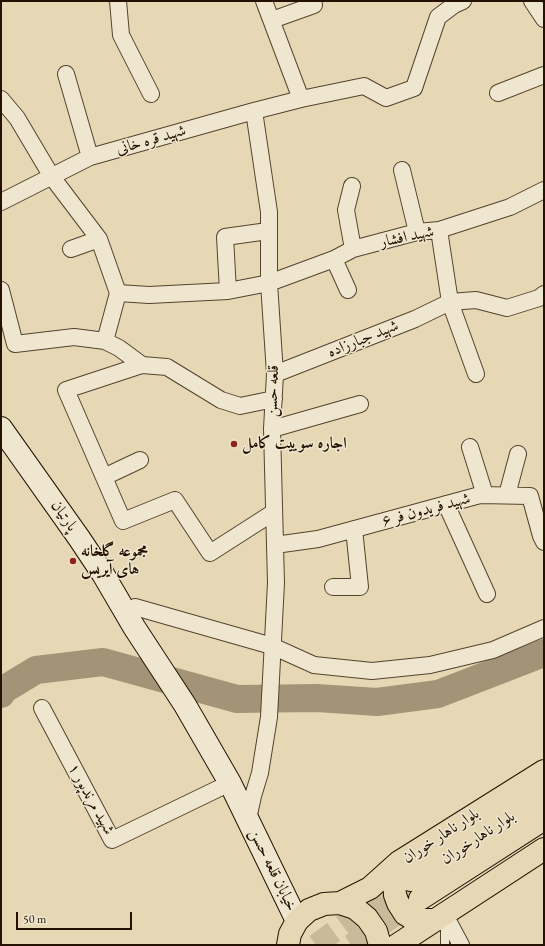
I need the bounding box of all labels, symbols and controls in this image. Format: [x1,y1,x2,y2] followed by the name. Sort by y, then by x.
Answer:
[114,121,188,159] street label: شهید قره خانی
[378,222,436,252] street label: شهید افشار
[325,316,401,362] street label: شهید جبارزاده
[262,364,284,418] street label: قلعه حسن
[242,434,347,454] place label: اجاره سوییت کامل
[229,439,239,449] marker: اجاره سوییت کامل
[380,489,472,531] street label: شهید فریدون فر ۶
[46,497,82,535] street label: پارتیان
[81,542,148,580] place label: مجموعه گلخانه های آیریس
[68,556,78,566] marker: مجموعه گلخانه های آیریس
[64,760,118,838] street label: شهید مرندپور ۱
[399,804,483,868] street label: بلوار ناهار خوران
[437,807,519,869] street label: بلوار ناهارخوران
[245,826,301,914] street label: خیابان قلعه حسن
[18,904,134,930] scale bar
[23,911,46,927] text: 50 m

